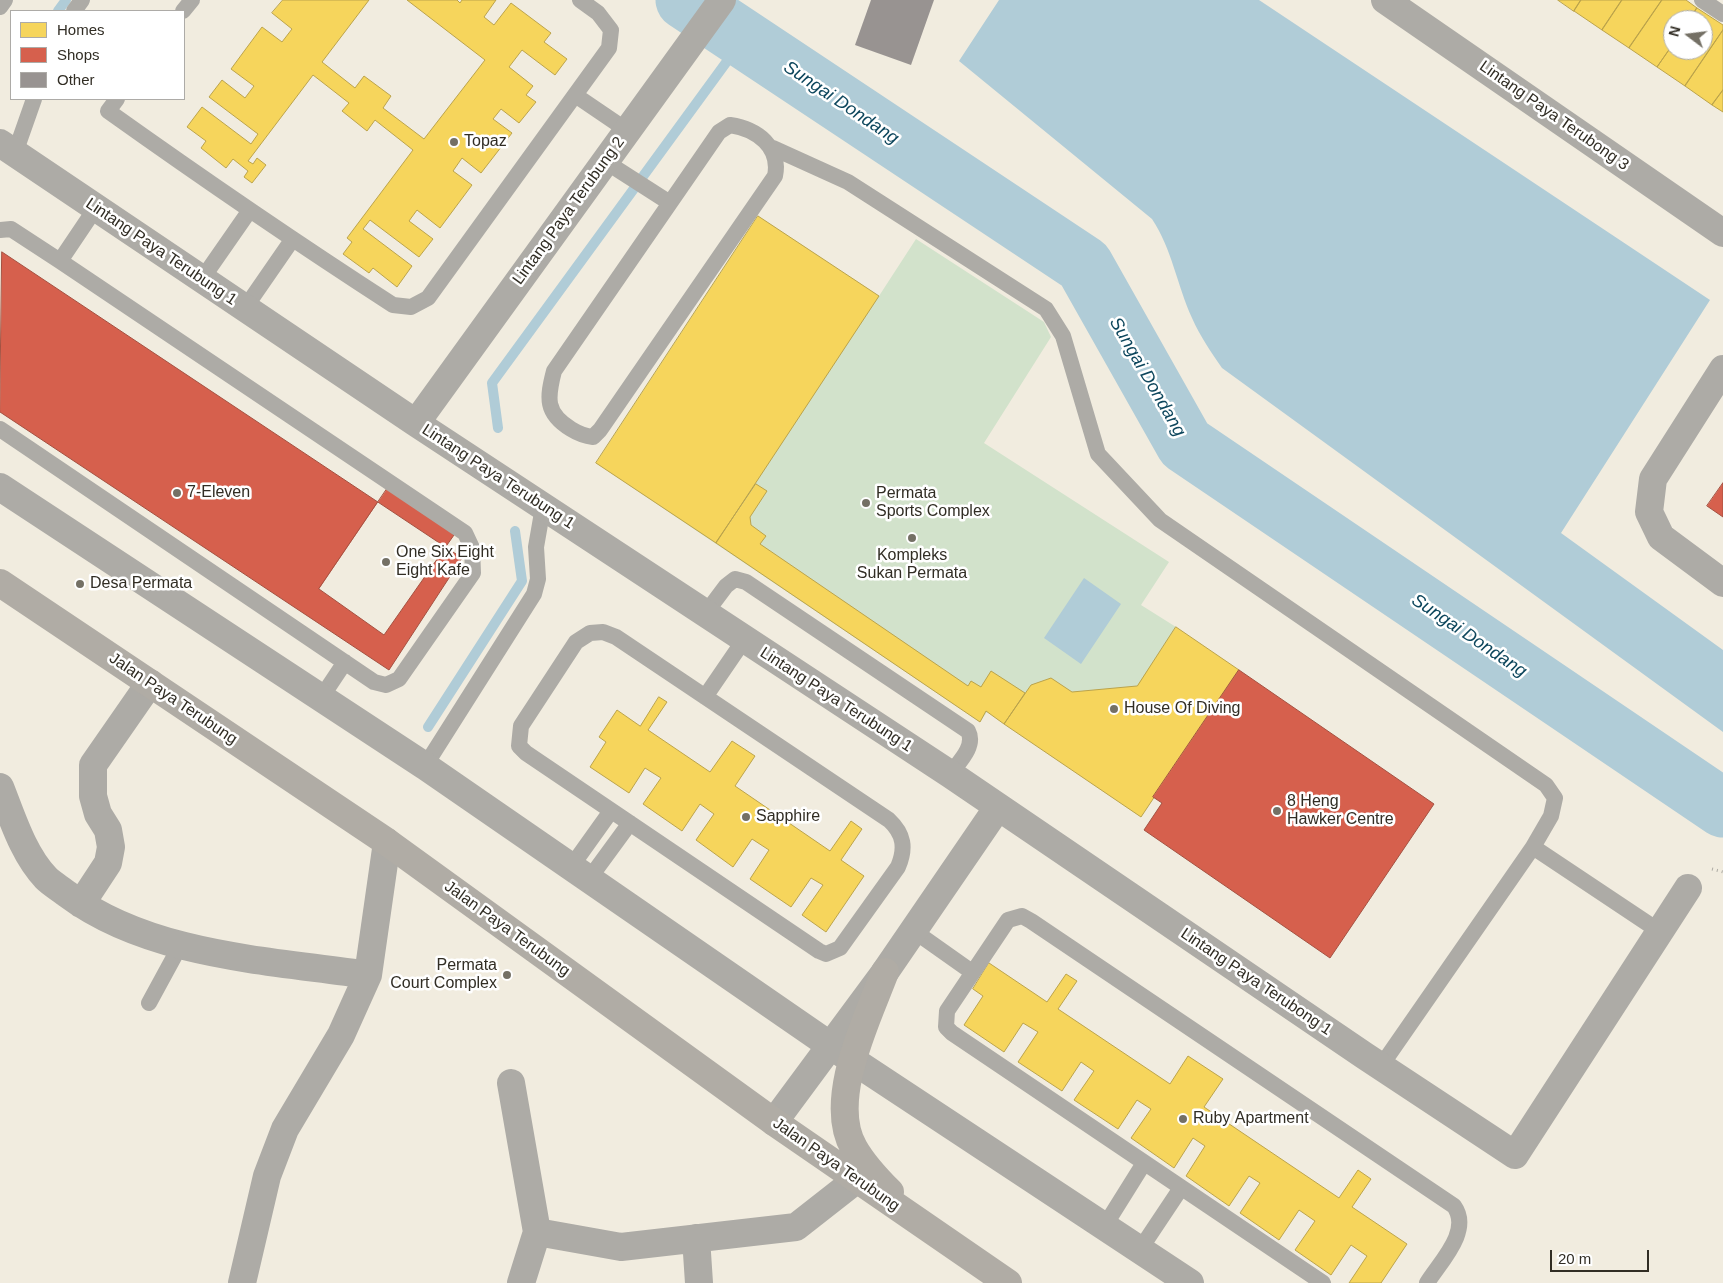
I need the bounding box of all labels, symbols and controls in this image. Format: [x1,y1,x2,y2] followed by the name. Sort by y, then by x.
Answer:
[10,10,185,100] legend
[1663,10,1713,60] north arrow
[57,21,105,38] text: Homes
[1665,24,1684,38] text: N
[57,46,100,63] text: Shops
[779,57,903,149] water label: Sungai Dondang
[1476,57,1632,175] street label: Lintang Paya Terubong 3
[57,71,95,88] text: Other
[464,132,507,152] place label: Topaz
[509,133,629,289] street label: Lintang Paya Terubung 2
[448,136,460,148] marker: Topaz
[82,194,240,310] street label: Lintang Paya Terubung 1
[1104,314,1190,440] water label: Sungai Dondang
[418,420,578,534] street label: Lintang Paya Terubung 1
[187,483,250,503] place label: 7-Eleven
[876,484,990,522] place label: Permata Sports Complex
[171,487,183,499] marker: 7-Eleven
[860,497,872,509] marker: Permata Sports Complex
[906,532,918,544] marker: Kompleks Sukan Permata
[396,543,494,581] place label: One Six Eight Eight Kafe
[857,546,967,584] place label: Kompleks Sukan Permata
[380,556,392,568] marker: One Six Eight Eight Kafe
[90,574,192,594] place label: Desa Permata
[74,578,86,590] marker: Desa Permata
[1407,590,1531,682] water label: Sungai Dondang
[756,643,916,757] street label: Lintang Paya Terubung 1
[105,649,241,749] street label: Jalan Paya Terubung
[1124,699,1240,719] place label: House Of Diving
[1108,703,1120,715] marker: House Of Diving
[1287,792,1394,830] place label: 8 Heng Hawker Centre
[1271,805,1283,817] marker: 8 Heng Hawker Centre
[756,807,820,827] place label: Sapphire
[740,811,752,823] marker: Sapphire
[441,877,573,981] street label: Jalan Paya Terubung
[1177,924,1335,1040] street label: Lintang Paya Terubong 1
[390,956,497,994] place label: Permata Court Complex
[501,969,513,981] marker: Permata Court Complex
[1193,1109,1309,1129] place label: Ruby Apartment
[1177,1113,1189,1125] marker: Ruby Apartment
[769,1114,903,1216] street label: Jalan Paya Terubung
[1553,1240,1652,1272] scale bar
[1558,1250,1591,1267] text: 20 m

